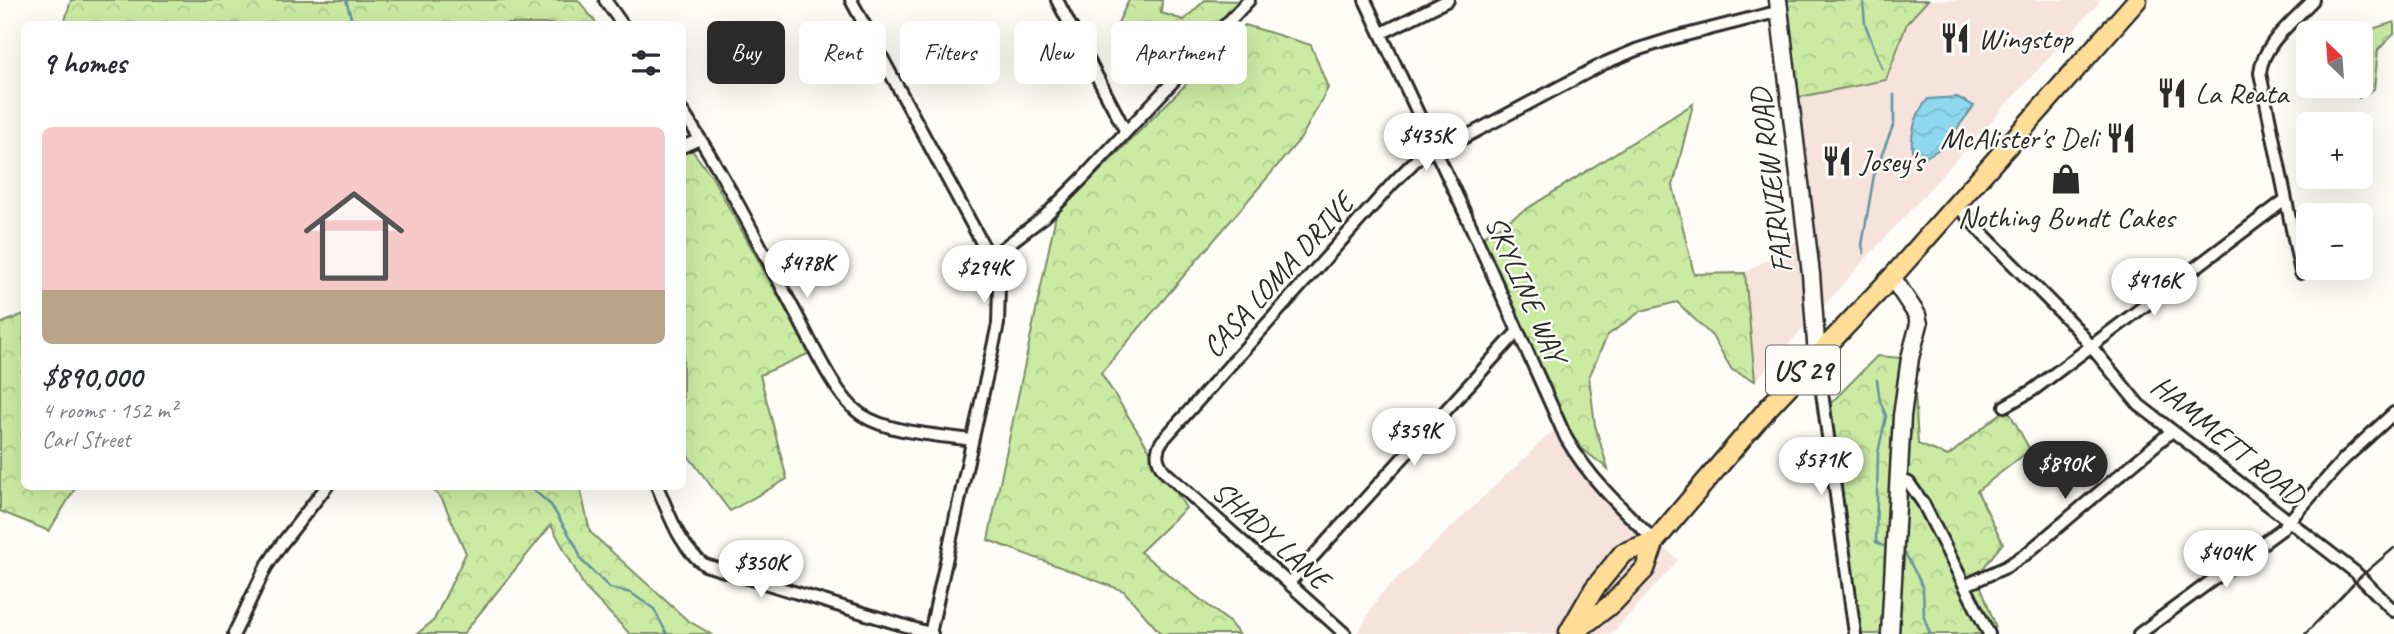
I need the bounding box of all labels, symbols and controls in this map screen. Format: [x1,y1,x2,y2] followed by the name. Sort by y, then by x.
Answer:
[1978,19,2074,57] place label: Wingstop
[707,21,785,84] chip: Buy
[799,21,886,84] chip: Rent
[900,21,1000,84] chip: Filters
[1014,21,1097,84] chip: New
[1111,21,1247,84] chip: Apartment
[1938,21,1972,55] restaurant icon: Wingstop
[2296,21,2373,98] north arrow
[2296,21,2373,280] map controls
[42,44,126,82] text: 9 homes
[627,44,665,82] icon: filters
[2195,74,2290,112] place label: La Reata
[2155,76,2189,110] restaurant icon: La Reata
[1741,84,1801,275] street label: FAIRVIEW ROAD
[2296,112,2373,189] button: +
[1377,114,1475,173] pin: $435K
[1940,119,2101,157] place label: McAlister's Deli
[1400,121,1452,150] text: $435K
[2104,121,2138,155] restaurant icon: McAlister's Deli
[1858,142,1926,180] place label: Josey's
[1820,144,1854,178] restaurant icon: Josey's
[2049,162,2083,196] shop icon: Nothing Bundt Cakes
[291,173,417,299] icon: home
[1194,182,1364,365] street label: CASA LOMA DRIVE
[1958,198,2177,236] place label: Nothing Bundt Cakes
[2296,203,2373,280] button: −
[1477,210,1578,374] street label: SKYLINE WAY
[758,240,856,300] pin: $478K
[935,246,1033,305] pin: $294K
[781,248,834,277] text: $478K
[958,253,1010,282] text: $294K
[2105,258,2203,318] pin: $416K
[2127,266,2181,295] text: $416K
[1766,346,1840,394] road number: US 29
[42,358,142,396] text: $890,000
[2143,366,2315,515] street label: HAMMETT ROAD
[42,396,177,425] text: 4 rooms · 152 m²
[1365,408,1463,468] pin: $359K
[1388,416,1440,445] text: $359K
[42,425,130,454] text: Carl Street
[1772,438,1870,497] pin: $571K
[2016,442,2114,501] pin: $890K
[1795,445,1847,474] text: $571K
[2039,449,2091,478] text: $890K
[1204,472,1340,600] street label: SHADY LANE
[2177,530,2275,590] pin: $404K
[2199,538,2253,567] text: $404K
[712,540,810,600] pin: $350K
[735,548,787,577] text: $350K

